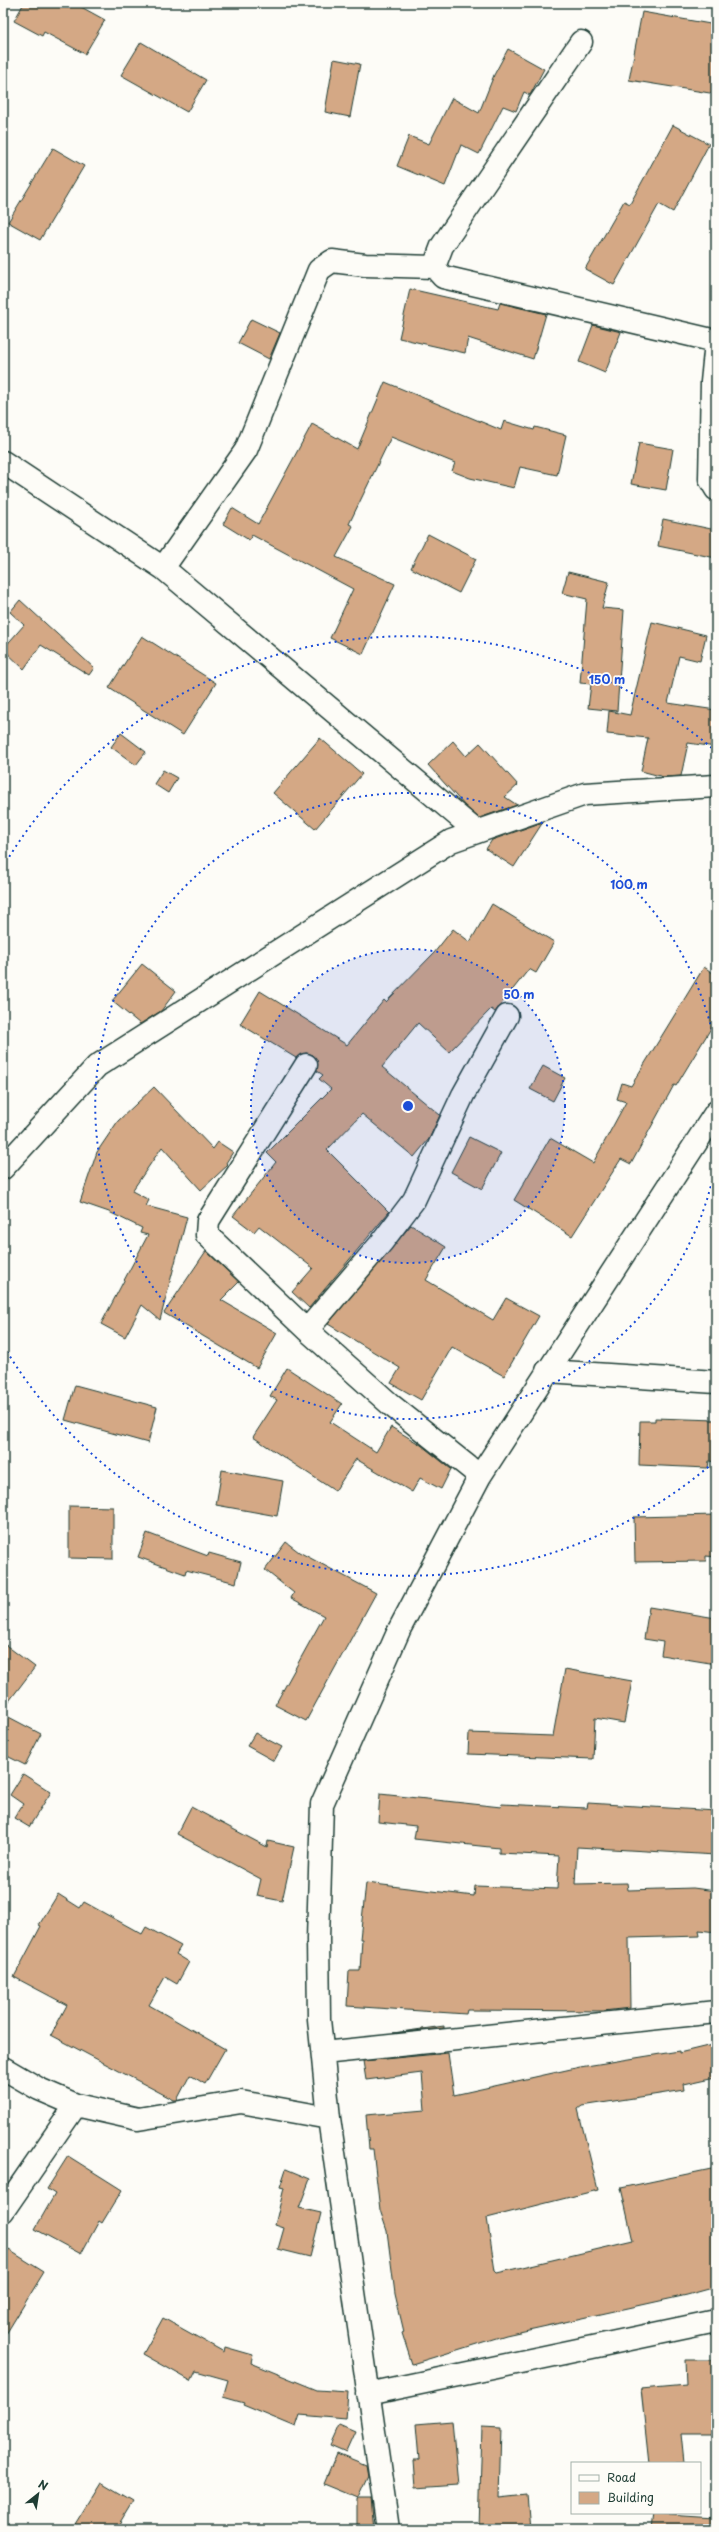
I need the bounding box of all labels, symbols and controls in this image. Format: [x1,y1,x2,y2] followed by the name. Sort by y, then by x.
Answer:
[589,670,625,688] text: 150 m
[610,875,648,893] text: 100 m
[503,985,535,1003] text: 50 m
[401,1099,415,1113] centre of rings
[571,2462,701,2514] legend
[607,2468,636,2486] text: Road
[18,2474,58,2514] north arrow
[35,2475,52,2495] text: N
[607,2488,654,2506] text: Building

